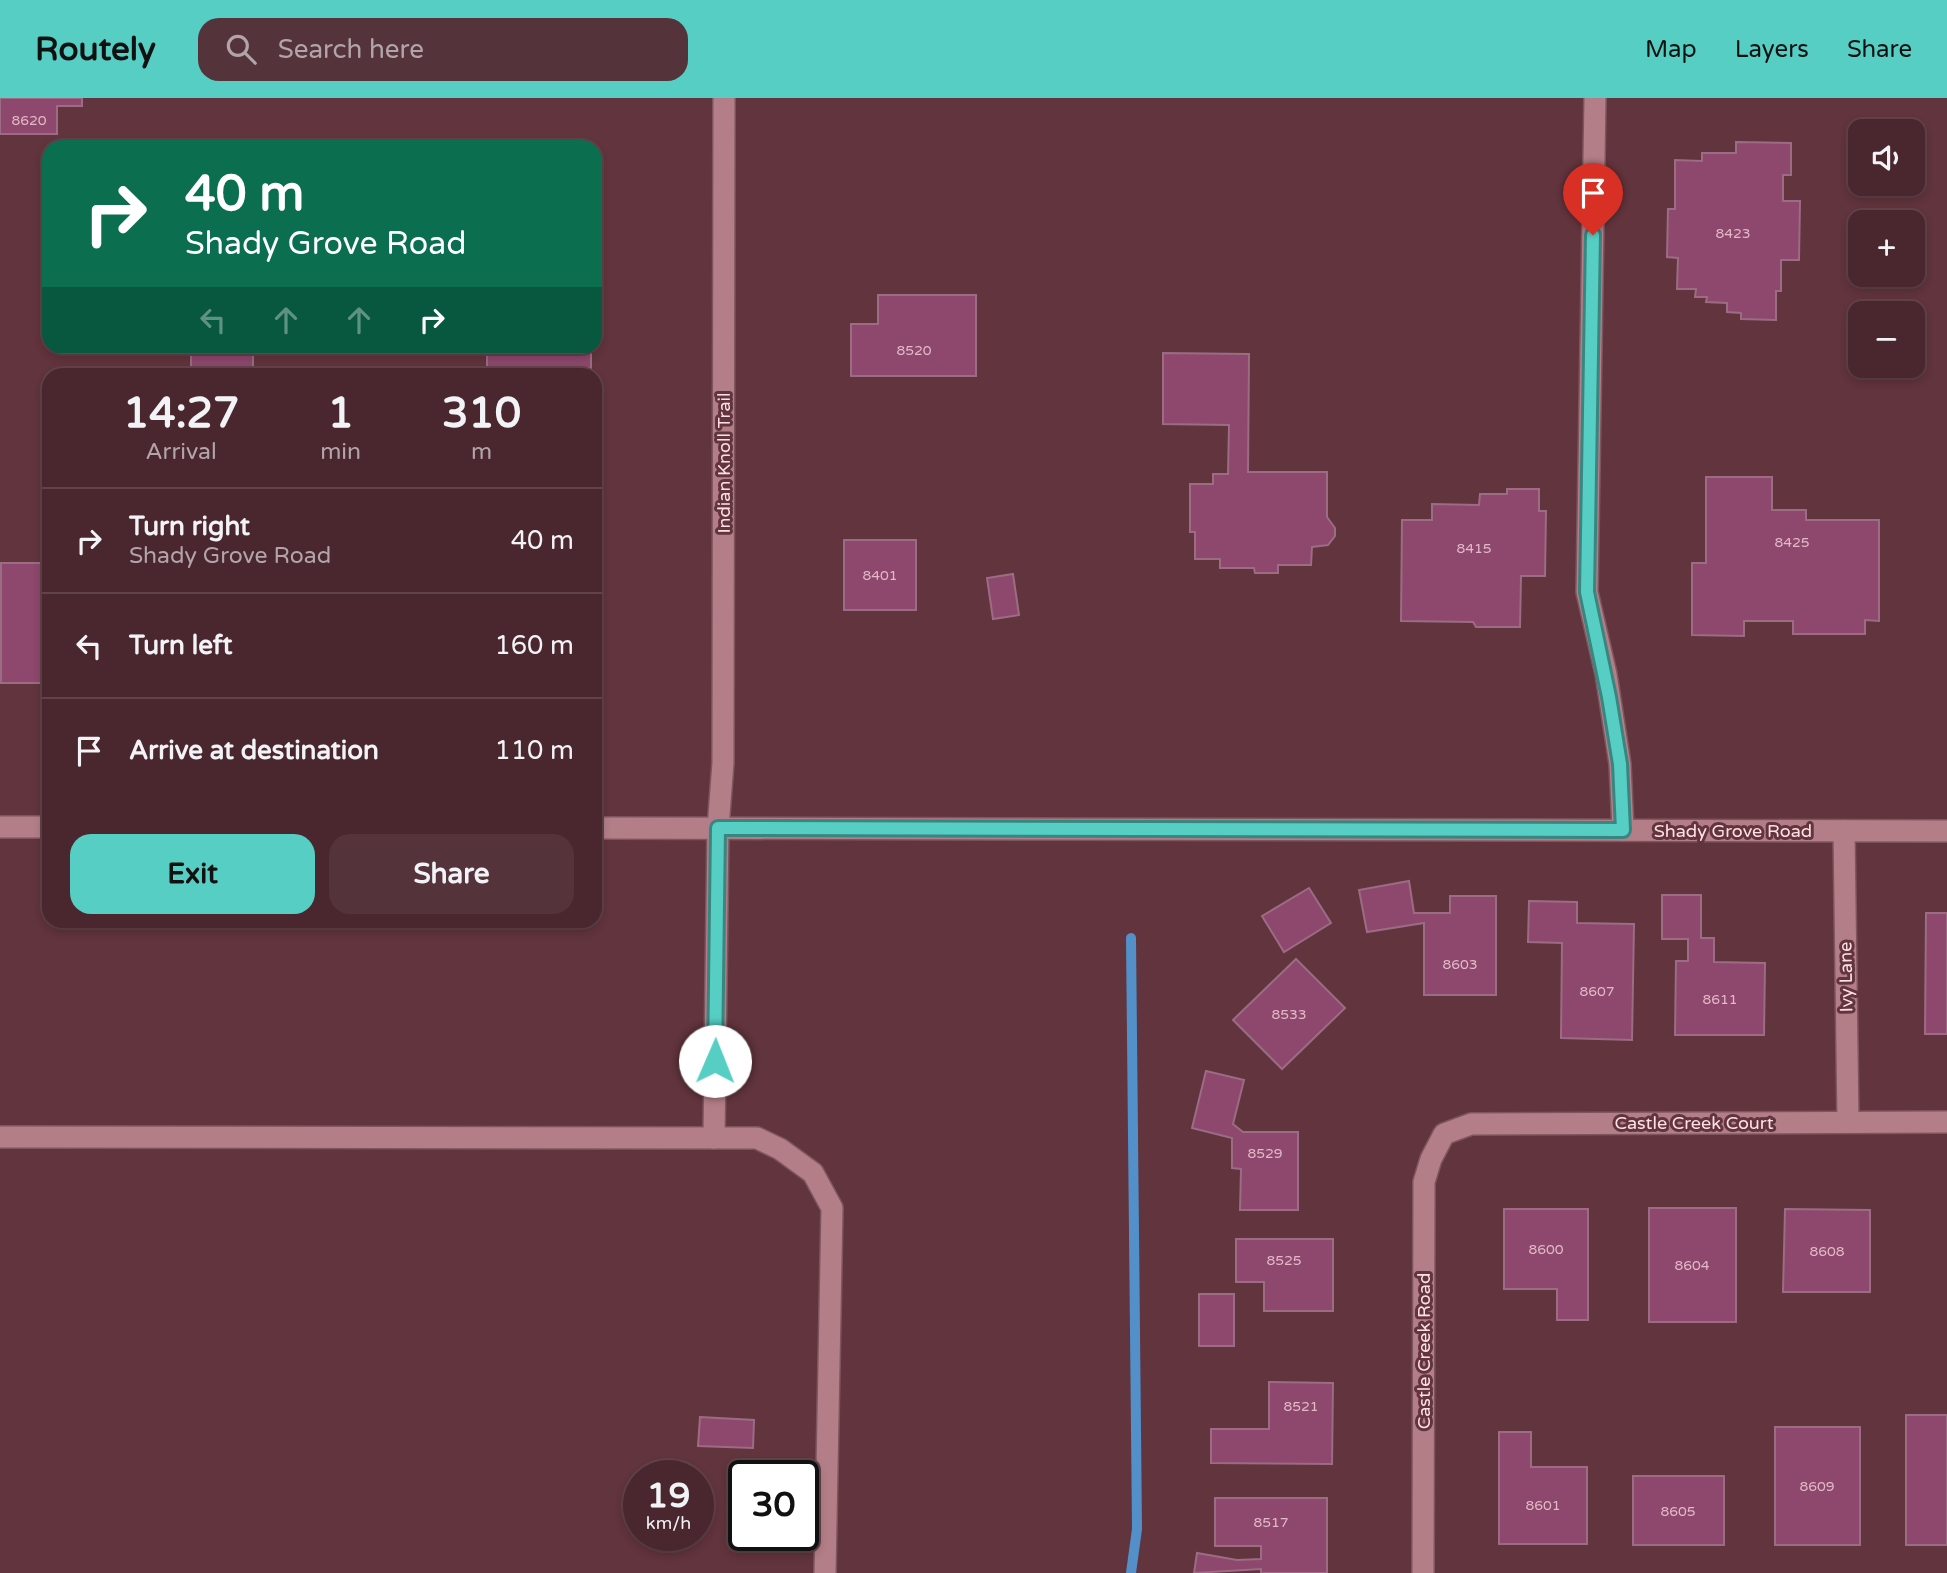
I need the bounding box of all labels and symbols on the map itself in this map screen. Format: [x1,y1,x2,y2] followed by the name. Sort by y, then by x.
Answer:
[11,112,47,129] house number: 8620
[1563,163,1623,235] pin
[1715,225,1751,242] house number: 8423
[896,342,932,359] house number: 8520
[713,393,735,533] street label: Indian Knoll Trail
[1774,534,1810,551] house number: 8425
[1456,540,1492,557] house number: 8415
[862,567,898,584] house number: 8401
[1654,820,1812,842] street label: Shady Grove Road
[1834,942,1858,1012] street label: Ivy Lane
[1442,956,1478,973] house number: 8603
[1579,983,1615,1000] house number: 8607
[1702,991,1738,1008] house number: 8611
[1271,1006,1307,1023] house number: 8533
[678,1024,752,1098] position arrow
[1614,1112,1774,1134] street label: Castle Creek Court
[1247,1145,1283,1162] house number: 8529
[1528,1241,1564,1258] house number: 8600
[1809,1243,1845,1260] house number: 8608
[1266,1252,1302,1269] house number: 8525
[1674,1257,1710,1274] house number: 8604
[1413,1273,1435,1429] street label: Castle Creek Road
[1283,1398,1319,1415] house number: 8521
[728,1460,819,1551] speed limit sign: 30
[1799,1478,1835,1495] house number: 8609
[1525,1497,1561,1514] house number: 8601
[1660,1503,1696,1520] house number: 8605
[1253,1514,1289,1531] house number: 8517

